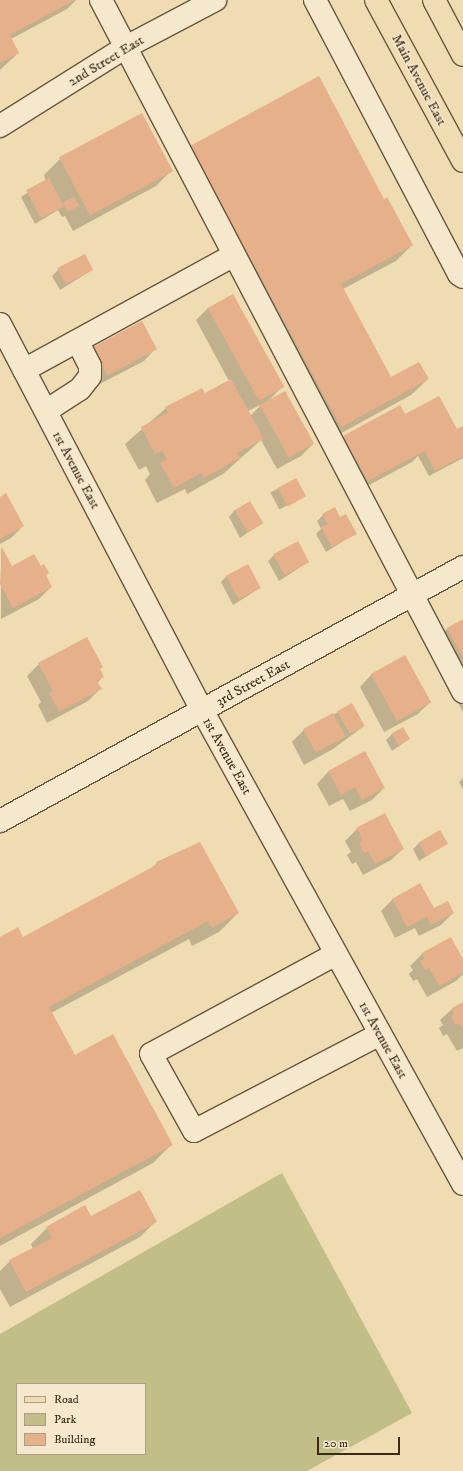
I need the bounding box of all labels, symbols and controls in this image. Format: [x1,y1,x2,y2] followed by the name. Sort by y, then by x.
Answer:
[388,31,450,129] street label: Main Avenue East
[65,32,147,90] street label: 2nd Street East
[48,428,104,512] street label: 1st Avenue East
[213,656,293,710] street label: 3rd Street East
[199,714,255,798] street label: 1st Avenue East
[355,998,411,1082] street label: 1st Avenue East
[16,1383,146,1455] legend
[54,1392,79,1407] text: Road
[54,1412,76,1427] text: Park
[319,1429,402,1455] scale bar
[54,1432,95,1447] text: Building
[324,1436,348,1451] text: 20 m

